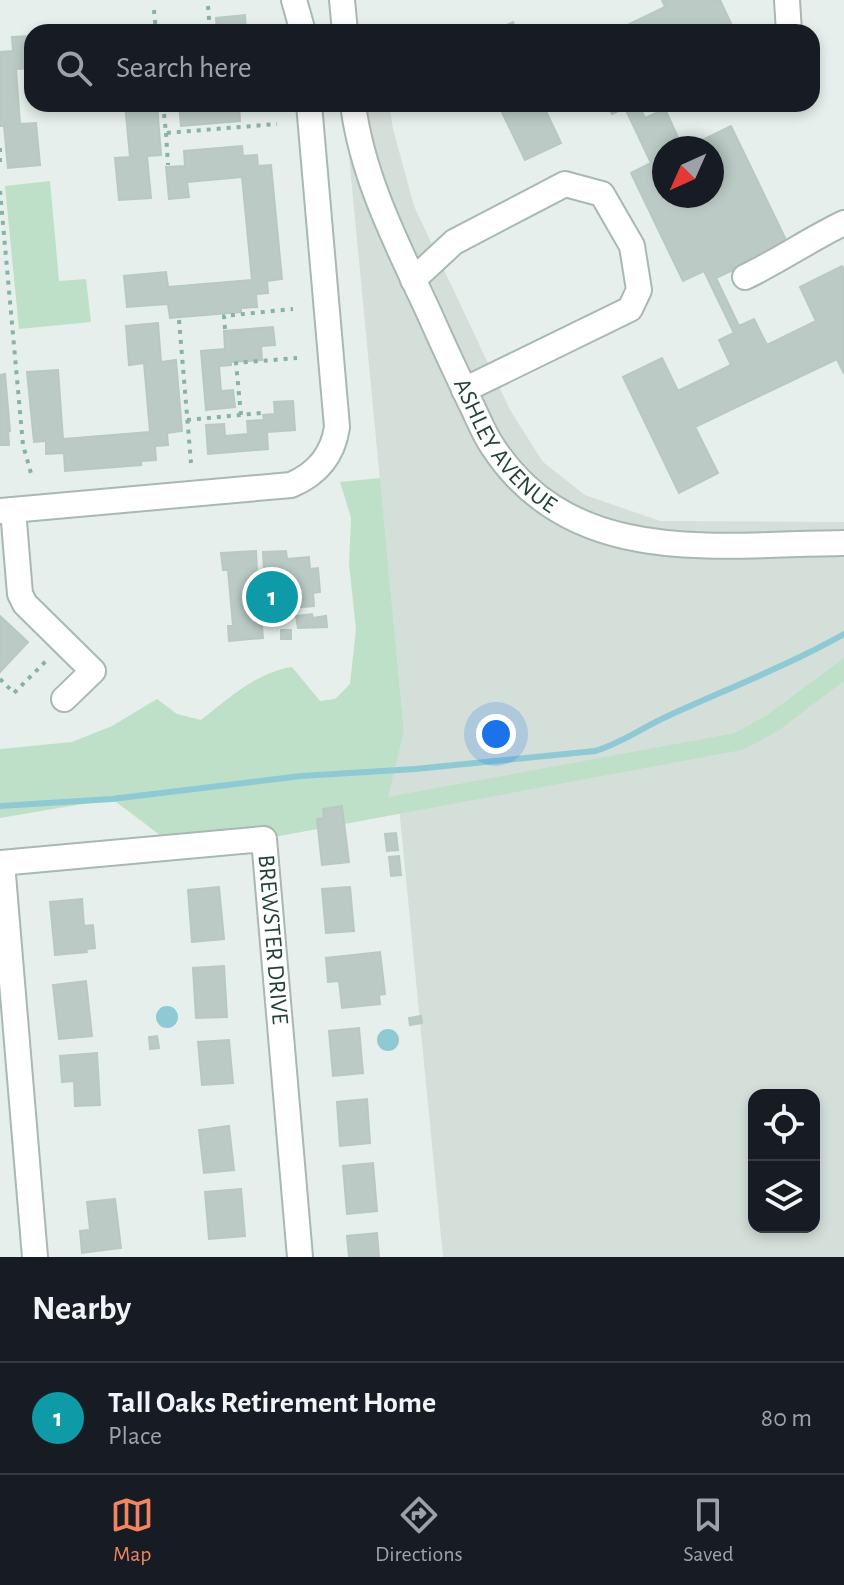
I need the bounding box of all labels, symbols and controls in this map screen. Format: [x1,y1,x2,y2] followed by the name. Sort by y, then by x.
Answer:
[24,24,820,112] search box
[52,46,96,90] icon: search
[116,53,252,83] text: Search here
[652,136,724,208] north arrow
[449,375,561,518] street label: ASHLEY AVENUE
[246,567,298,627] pin: 1
[476,714,516,754] your location
[253,854,292,1026] street label: BREWSTER DRIVE
[748,1089,820,1233] map controls
[748,1089,820,1161] button: locate
[748,1161,820,1233] button: layers
[32,1292,131,1326] text: Nearby
[108,1388,436,1418] text: Tall Oaks Retirement Home
[53,1405,63,1431] text: 1
[761,1405,812,1431] text: 80 m
[108,1423,162,1449] text: Place
[110,1493,154,1567] tab: Map
[375,1493,463,1567] tab: Directions
[683,1493,734,1567] tab: Saved

